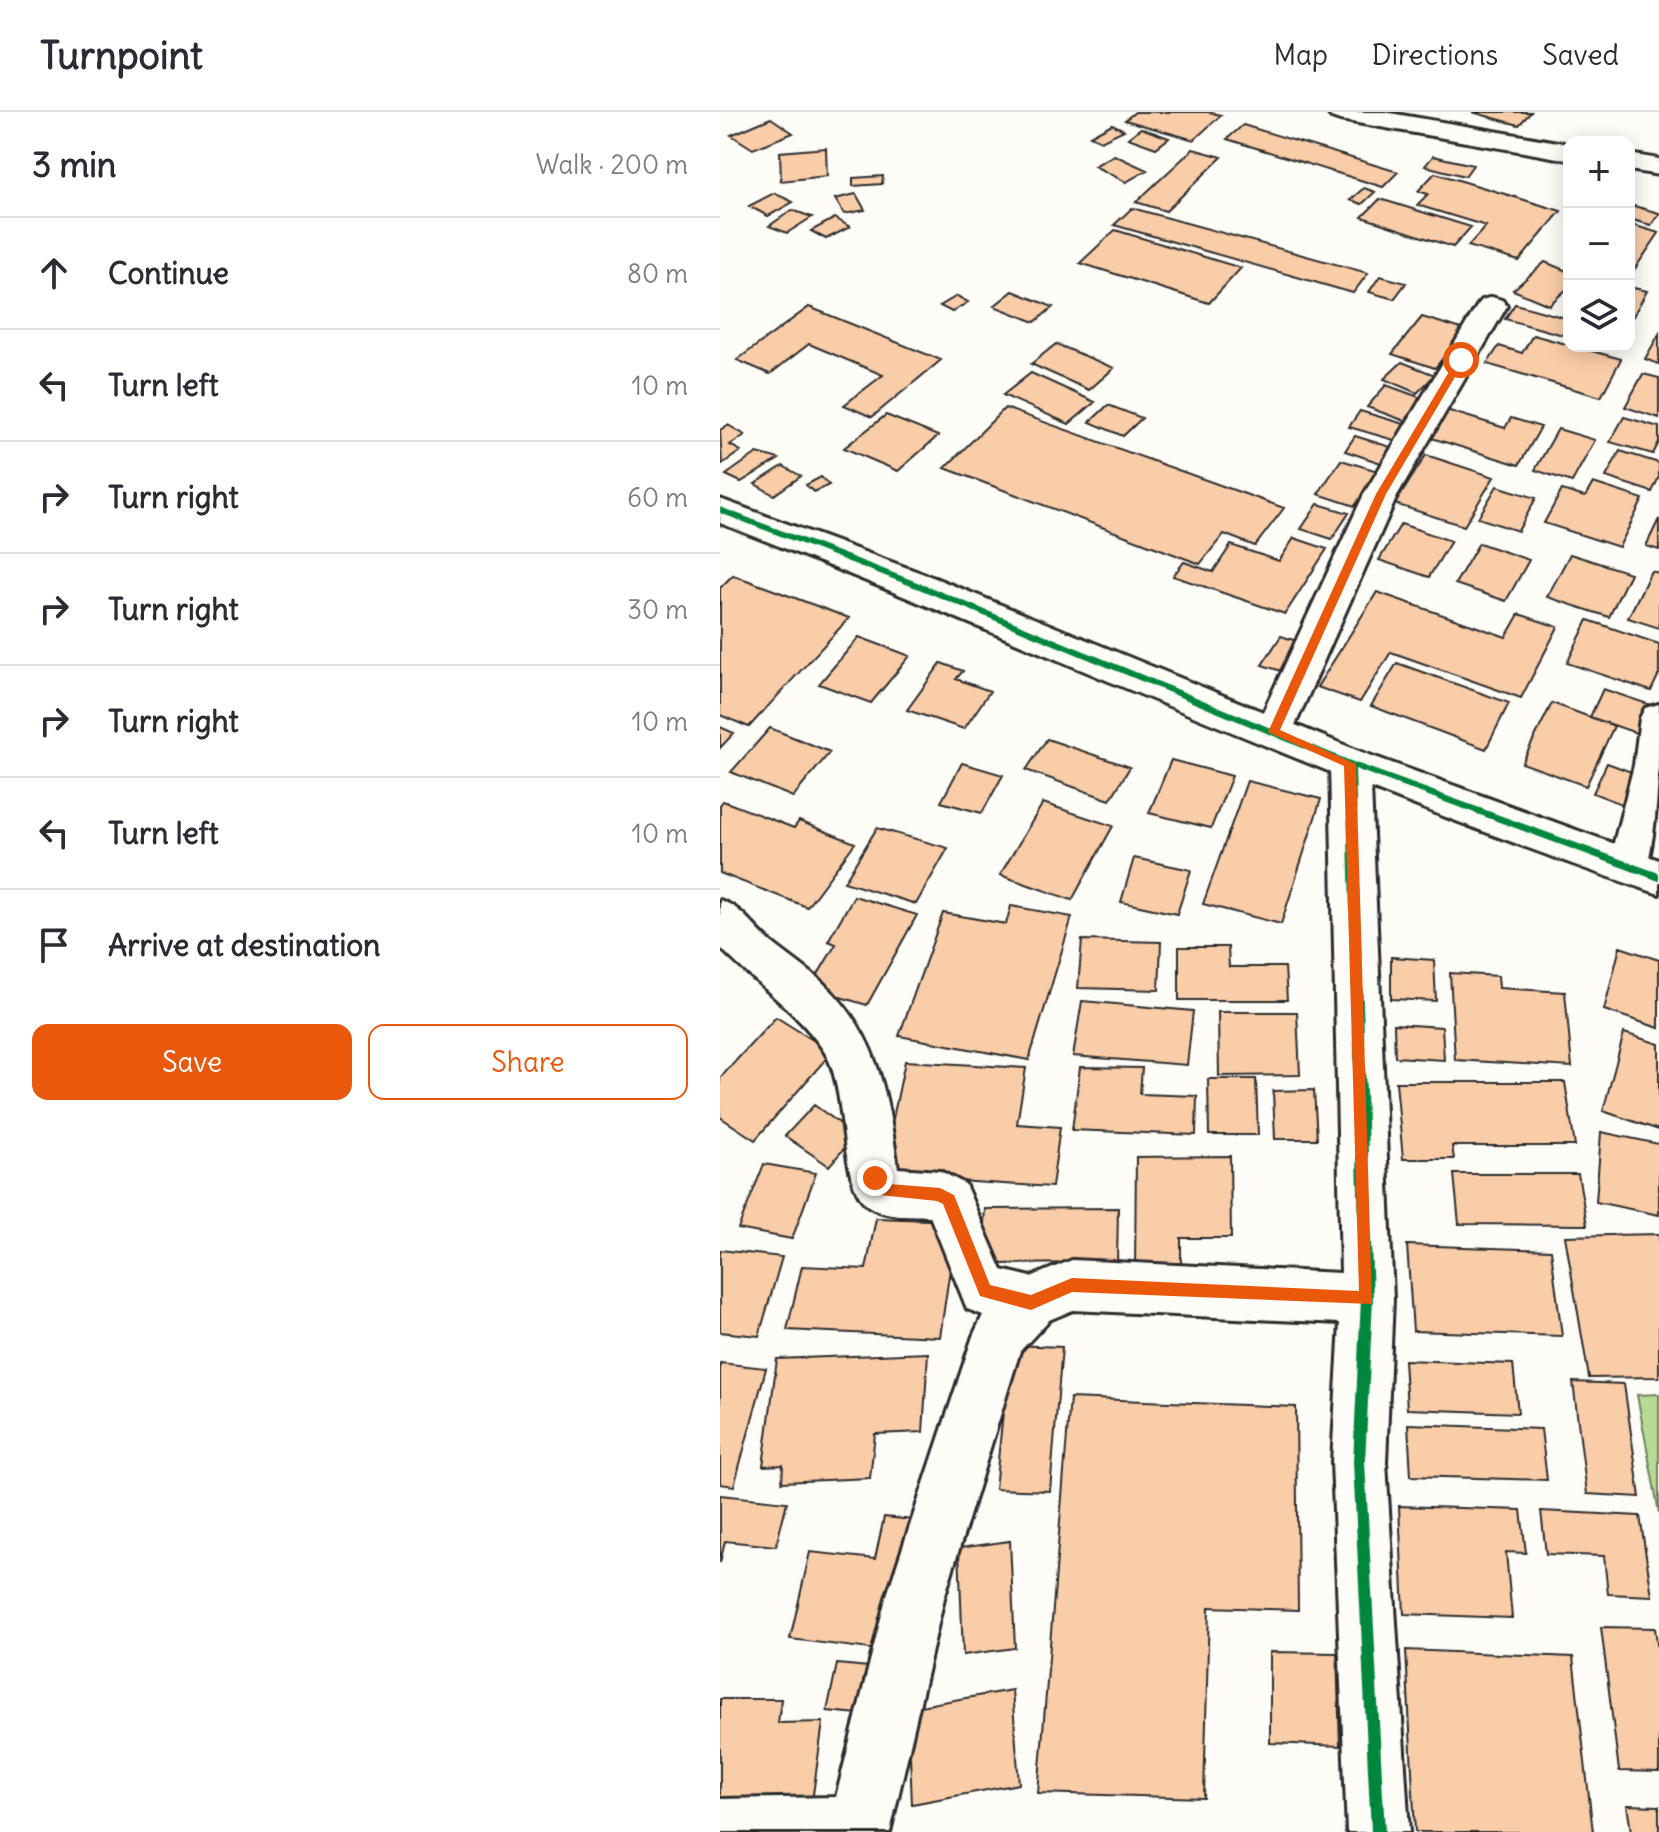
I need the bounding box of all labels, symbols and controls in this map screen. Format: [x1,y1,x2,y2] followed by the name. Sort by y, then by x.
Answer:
[40,32,203,79] text: Turnpoint
[1273,37,1328,73] text: Map
[1372,37,1498,73] text: Directions
[1542,37,1619,73] text: Saved
[1563,136,1635,352] map controls
[1563,136,1635,208] button: +
[32,143,117,186] text: 3 min
[536,148,688,181] text: Walk · 200 m
[1563,208,1635,280] button: −
[32,251,76,295] icon: ahead
[108,254,229,292] text: Continue
[627,257,688,290] text: 80 m
[1563,280,1635,352] button: layers
[1443,342,1479,378] route start
[32,363,76,407] icon: left
[108,366,219,404] text: Turn left
[632,369,688,402] text: 10 m
[32,475,76,519] icon: right
[108,478,239,516] text: Turn right
[627,481,688,514] text: 60 m
[32,587,76,631] icon: right
[108,590,239,628] text: Turn right
[627,593,688,626] text: 30 m
[32,699,76,743] icon: right
[108,702,239,740] text: Turn right
[632,705,688,738] text: 10 m
[32,811,76,855] icon: left
[108,814,219,852] text: Turn left
[632,817,688,850] text: 10 m
[32,923,76,967] icon: arrive
[108,926,380,964] text: Arrive at destination
[32,1024,352,1100] button: Save
[368,1024,688,1100] button: Share
[857,1160,893,1196] route end

